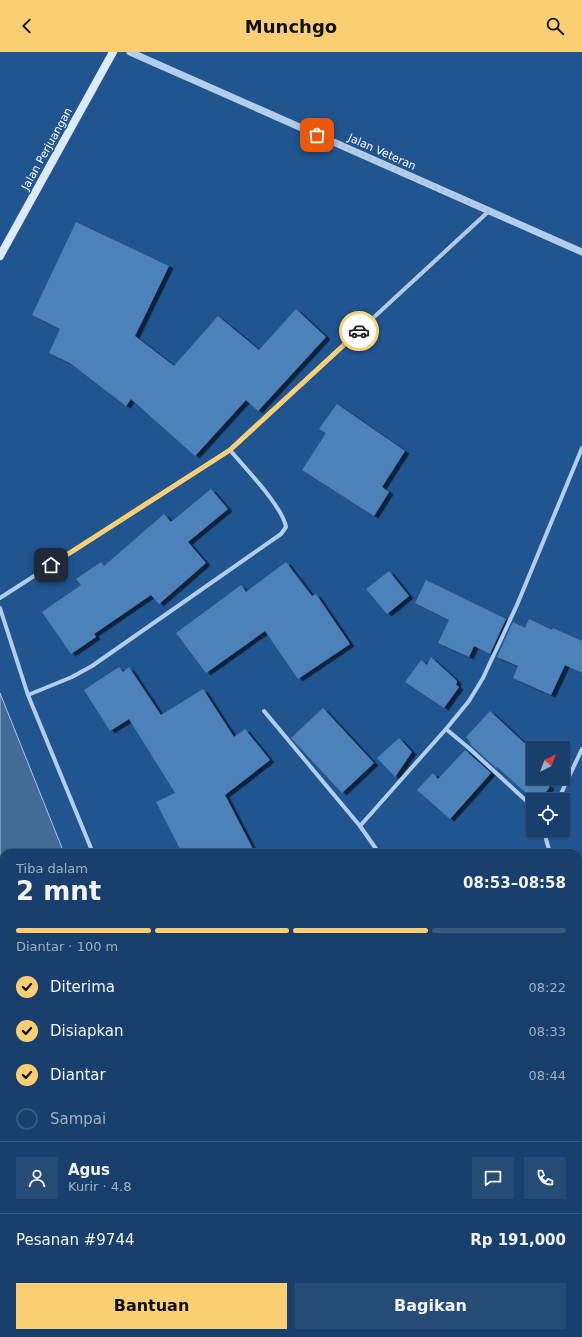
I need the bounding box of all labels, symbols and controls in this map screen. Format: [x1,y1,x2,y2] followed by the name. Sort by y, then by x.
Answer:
[16,15,38,37] icon: back
[544,15,566,37] icon: search
[245,16,337,37] text: Munchgo
[18,105,75,193] street label: Jalan Perjuangan
[300,118,334,152] pin
[306,124,328,146] icon: bag
[345,131,418,173] street label: Jalan Veteran
[339,311,379,351] courier
[348,320,370,342] icon: car
[34,548,68,582] pin
[40,554,62,576] icon: home
[526,741,570,785] north arrow
[526,741,570,837] map controls
[526,793,570,837] button: locate
[16,861,88,876] text: Tiba dalam
[463,874,566,892] text: 08:53–08:58
[16,876,101,906] text: 2 mnt
[16,939,118,954] text: Diantar · 100 m
[16,976,38,998] icon: check
[50,978,115,996] text: Diterima
[529,980,566,995] text: 08:22
[16,1020,38,1042] icon: check
[50,1022,124,1040] text: Disiapkan
[529,1024,566,1039] text: 08:33
[16,1064,38,1086] icon: check
[50,1066,106,1084] text: Diantar
[529,1068,566,1083] text: 08:44
[50,1110,106,1128] text: Sampai
[16,1157,58,1199] button: person
[472,1157,514,1199] button: chat
[524,1157,566,1199] button: phone
[68,1161,110,1179] text: Agus
[68,1179,132,1194] text: Kurir · 4.8
[16,1231,134,1249] text: Pesanan #9744
[470,1231,566,1249] text: Rp 191,000
[16,1283,287,1329] button: Bantuan
[295,1283,566,1329] button: Bagikan

